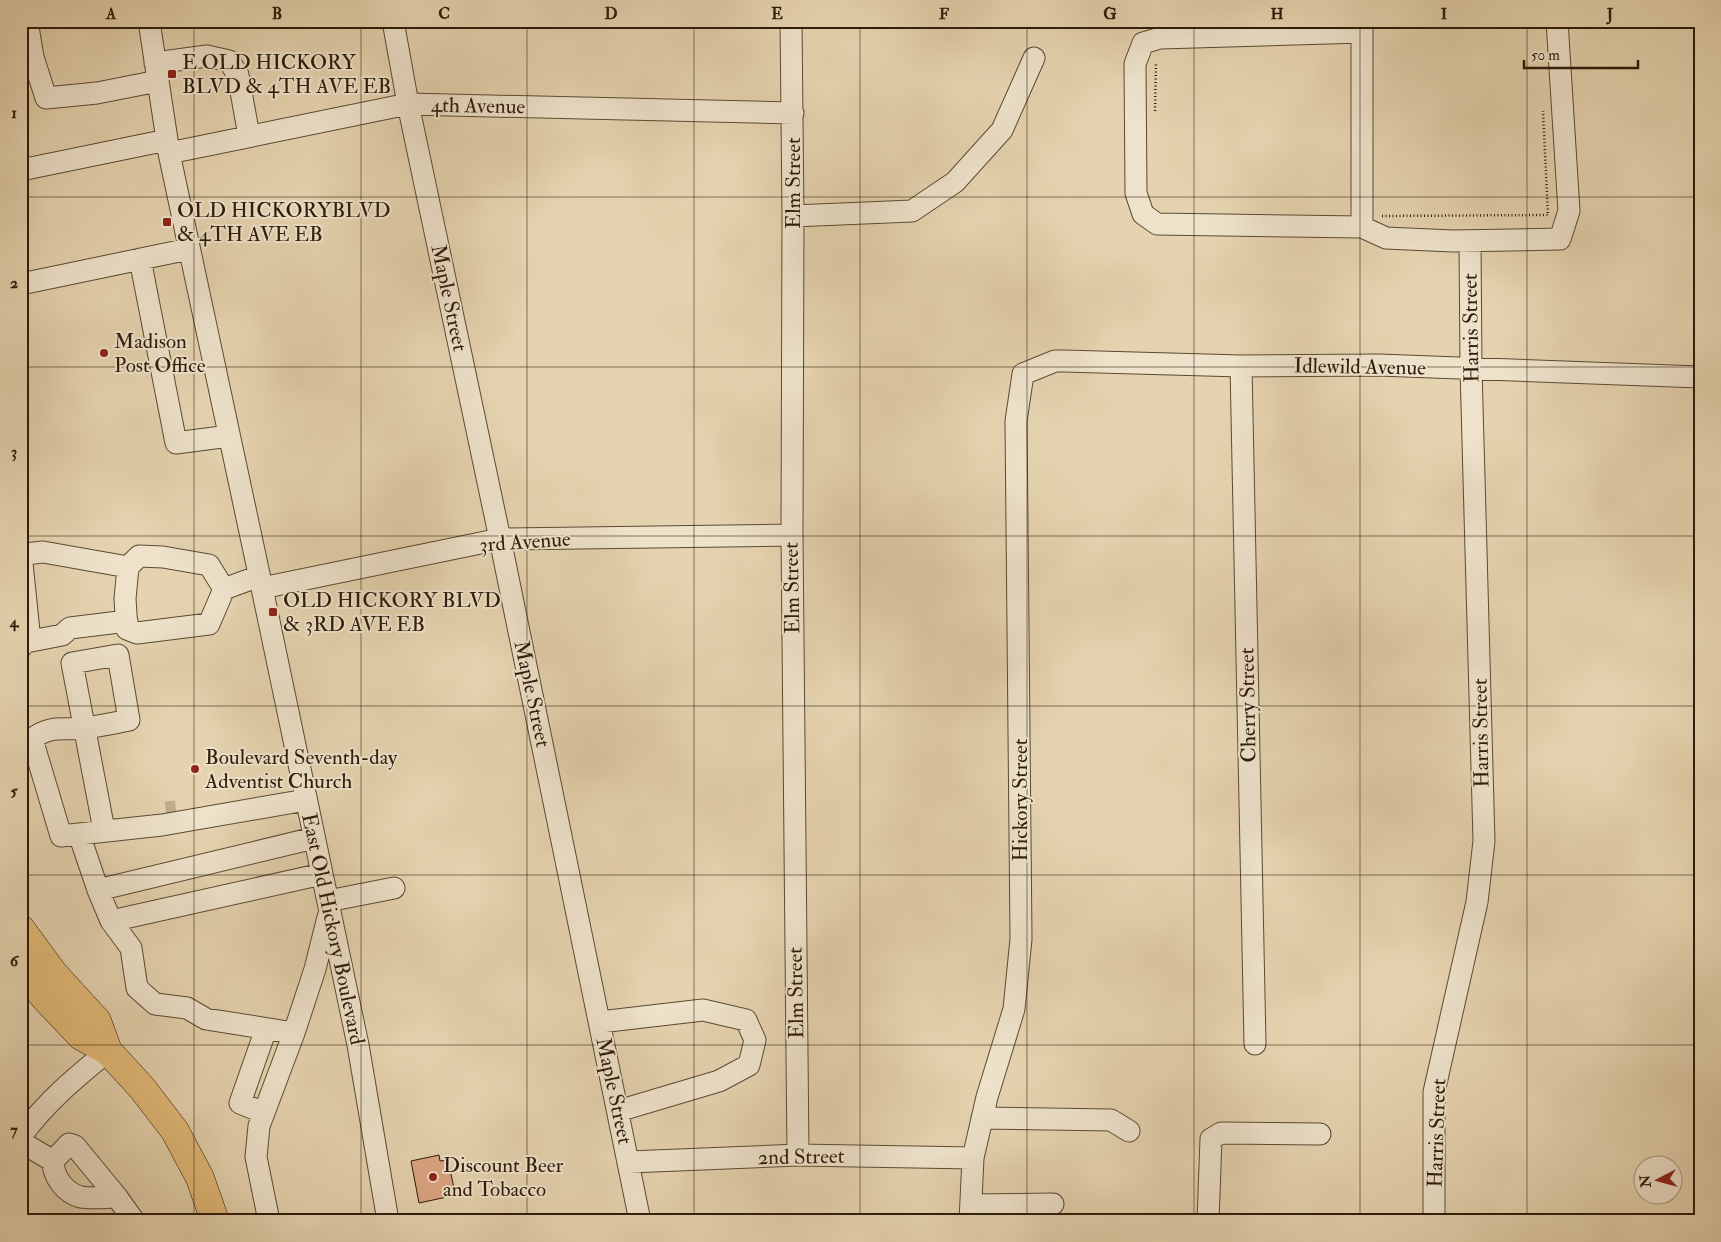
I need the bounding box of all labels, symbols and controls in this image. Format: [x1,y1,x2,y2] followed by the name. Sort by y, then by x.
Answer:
[105,4,117,24] text: A
[272,4,282,24] text: B
[438,4,450,24] text: C
[604,4,618,24] text: D
[771,4,783,24] text: E
[939,4,949,24] text: F
[1103,4,1117,24] text: G
[1270,4,1284,24] text: H
[1441,4,1448,24] text: I
[1606,4,1614,25] text: J
[1524,38,1637,70] scale bar
[1531,46,1560,65] text: 50 m
[182,49,391,100] place label: E OLD HICKORY BLVD & 4TH AVE EB
[166,68,178,80] marker: E OLD HICKORY BLVD & 4TH AVE EB
[431,92,526,120] street label: 4th Avenue
[11,103,17,123] text: 1
[780,137,807,229] street label: Elm Street
[177,197,391,248] place label: OLD HICKORYBLVD & 4TH AVE EB
[161,216,173,228] marker: OLD HICKORYBLVD & 4TH AVE EB
[425,242,474,354] street label: Maple Street
[10,273,18,293] text: 2
[1457,273,1485,383] street label: Harris Street
[114,328,206,379] place label: Madison Post Office
[98,347,110,359] marker: Madison Post Office
[1294,352,1426,382] street label: Idlewild Avenue
[11,442,17,462] text: 3
[479,525,572,559] street label: 3rd Avenue
[778,542,806,634] street label: Elm Street
[283,587,501,638] place label: OLD HICKORY BLVD & 3RD AVE EB
[267,606,279,618] marker: OLD HICKORY BLVD & 3RD AVE EB
[9,612,20,632] text: 4
[508,638,557,750] street label: Maple Street
[1233,647,1263,763] street label: Cherry Street
[1467,678,1495,788] street label: Harris Street
[1007,738,1034,862] street label: Hickory Street
[204,744,398,795] place label: Boulevard Seventh-day Adventist Church
[189,763,201,775] marker: Boulevard Seventh-day Adventist Church
[10,781,18,801] text: 5
[295,811,371,1048] street label: East Old Hickory Boulevard
[782,947,810,1039] street label: Elm Street
[10,951,20,971] text: 6
[590,1035,639,1147] street label: Maple Street
[1422,1078,1452,1188] street label: Harris Street
[10,1120,18,1140] text: 7
[757,1143,845,1171] street label: 2nd Street
[443,1152,564,1203] place label: Discount Beer and Tobacco
[1634,1154,1684,1204] north arrow
[427,1171,439,1183] marker: Discount Beer and Tobacco
[1636,1174,1655,1189] text: N

